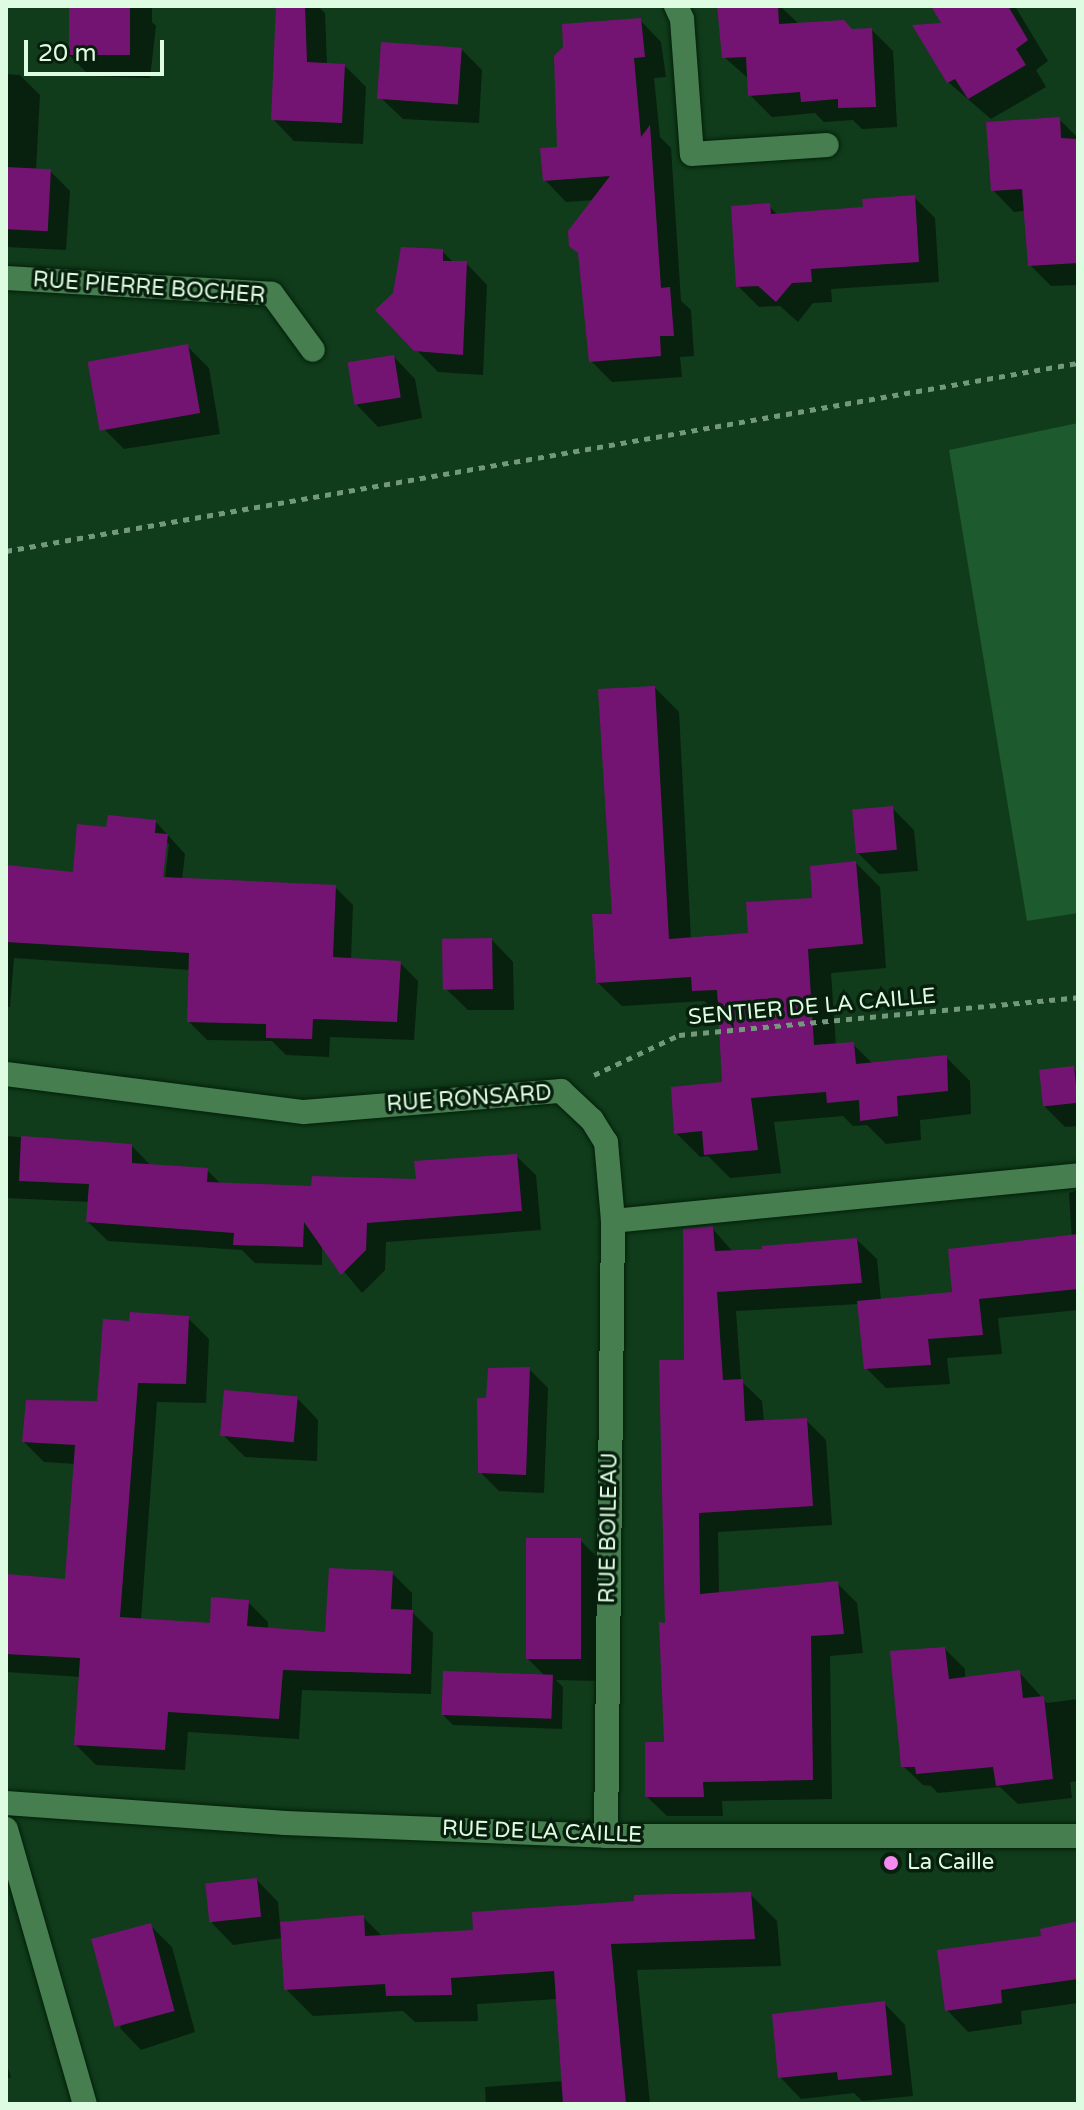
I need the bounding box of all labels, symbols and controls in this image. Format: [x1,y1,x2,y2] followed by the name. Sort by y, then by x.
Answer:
[28,24,168,74] scale bar
[38,39,96,68] text: 20 m
[32,267,266,309] street label: RUE PIERRE BOCHER
[687,983,937,1031] street label: SENTIER DE LA CAILLE
[386,1080,552,1118] street label: RUE RONSARD
[594,1452,624,1604] street label: RUE BOILEAU
[442,1815,642,1849] street label: RUE DE LA CAILLE
[907,1850,994,1876] place label: La Caille
[882,1854,900,1872] marker: La Caille

